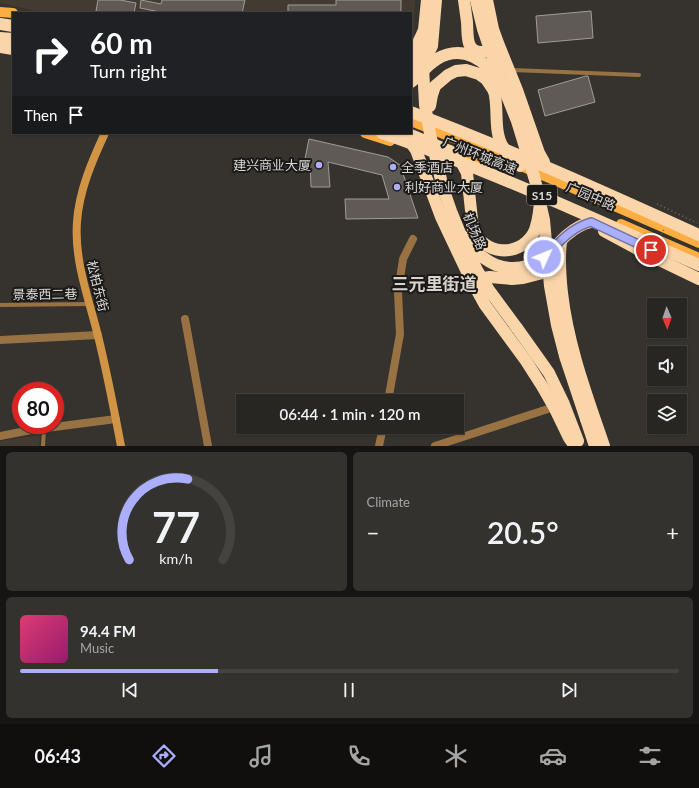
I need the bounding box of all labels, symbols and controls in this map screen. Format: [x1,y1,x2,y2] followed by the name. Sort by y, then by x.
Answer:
[90,26,153,60] text: 60 m
[24,28,76,80] icon: right
[90,60,167,82] text: Turn right
[65,104,87,126] icon: arrive
[24,106,57,124] text: Then
[441,133,519,177] street label: 广州环城高速
[233,157,311,173] place label: 建兴商业大厦
[401,159,453,175] place label: 全季酒店
[314,160,324,170] marker: 建兴商业大厦
[388,162,398,172] marker: 全季酒店
[564,178,618,214] street label: 广园中路
[405,179,483,195] place label: 利好商业大厦
[392,182,402,192] marker: 利好商业大厦
[527,185,557,205] road number: S15
[460,210,490,252] street label: 机场路
[634,233,668,267] pin
[523,236,565,278] position arrow
[640,239,662,261] icon: arrive
[84,259,112,313] street label: 松柏东街
[392,273,477,294] district label: 三元里街道
[12,285,78,303] street label: 景泰西二巷
[647,298,687,338] north arrow
[647,298,687,434] map controls
[647,346,687,386] button: sound
[12,382,64,434] speed limit sign: 80
[647,394,687,434] button: layers
[280,405,420,423] text: 06:44 · 1 min · 120 m
[367,494,410,510] text: Climate
[152,501,200,551] text: 77
[487,514,559,550] text: 20.5°
[367,519,379,546] text: −
[666,519,679,546] text: +
[160,549,193,566] text: km/h
[80,622,136,640] text: 94.4 FM
[80,640,114,656] text: Music
[119,679,141,701] icon: previous
[338,679,360,701] icon: pause
[558,679,580,701] icon: next
[150,742,178,770] icon: directions
[247,742,275,770] icon: music
[345,742,373,770] icon: phone
[442,742,470,770] icon: climate
[539,742,567,770] icon: car
[636,742,664,770] icon: filters
[35,745,81,767] text: 06:43

